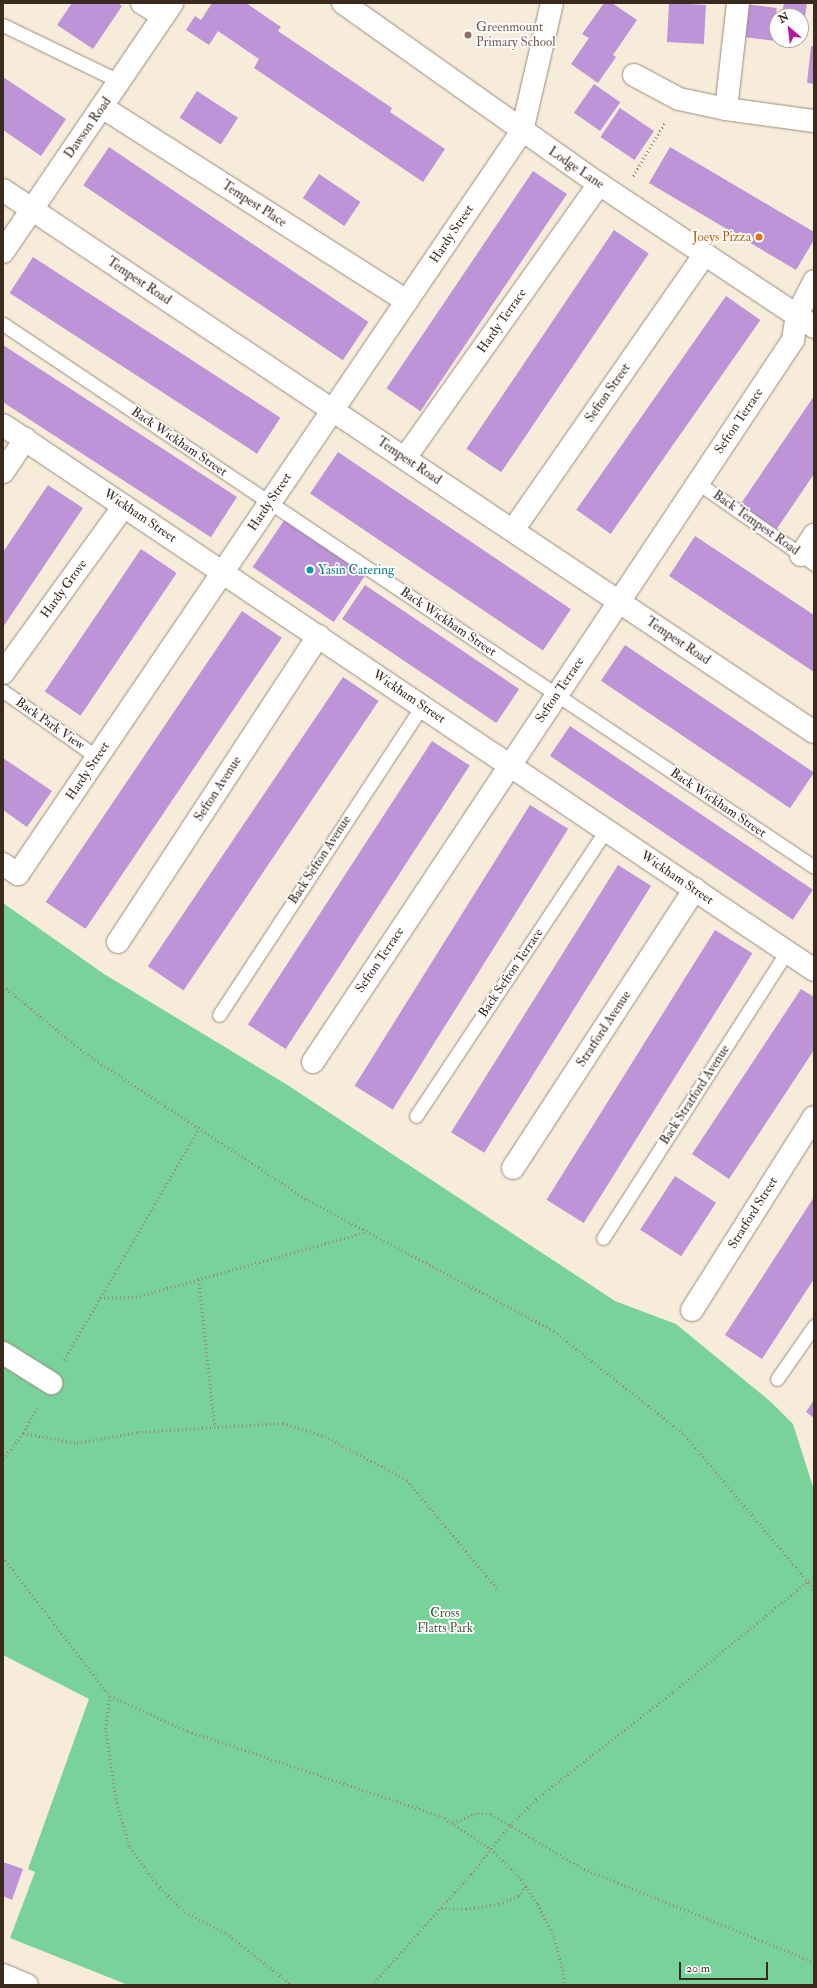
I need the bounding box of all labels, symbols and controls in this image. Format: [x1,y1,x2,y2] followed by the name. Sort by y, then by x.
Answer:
[769,8,809,48] north arrow
[776,10,791,26] text: N
[476,20,556,51] place label: Greenmount Primary School
[463,30,473,40] marker: Greenmount Primary School
[61,94,115,162] street label: Dawson Road
[545,144,607,192] street label: Lodge Lane
[219,177,289,231] street label: Tempest Place
[427,202,477,266] street label: Hardy Street
[692,229,751,245] place label: Joeys Pizza
[754,232,764,242] marker: Joeys Pizza
[104,254,174,308] street label: Tempest Road
[474,286,530,356] street label: Hardy Terrace
[582,361,634,425] street label: Sefton Street
[711,385,767,457] street label: Sefton Terrace
[128,404,230,480] street label: Back Wickham Street
[374,434,444,488] street label: Tempest Road
[245,470,295,534] street label: Hardy Street
[101,486,179,546] street label: Wickham Street
[710,487,802,559] street label: Back Tempest Road
[38,557,90,621] street label: Hardy Grove
[318,562,394,578] place label: Yasin Catering
[305,565,315,575] marker: Yasin Catering
[397,584,499,660] street label: Back Wickham Street
[643,614,713,668] street label: Tempest Road
[532,654,588,726] street label: Sefton Terrace
[370,667,448,727] street label: Wickham Street
[13,695,87,753] street label: Back Park View
[63,739,113,803] street label: Hardy Street
[191,754,245,824] street label: Sefton Avenue
[667,765,769,841] street label: Back Wickham Street
[286,813,354,907] street label: Back Sefton Avenue
[638,848,716,908] street label: Wickham Street
[352,924,408,996] street label: Sefton Terrace
[475,926,547,1020] street label: Back Sefton Terrace
[574,988,634,1070] street label: Stratford Avenue
[657,1042,733,1148] street label: Back Stratford Avenue
[725,1174,781,1252] street label: Stratford Street
[417,1606,473,1637] park label: Cross Flatts Park
[681,1954,770,1980] scale bar
[686,1961,710,1976] text: 20 m

